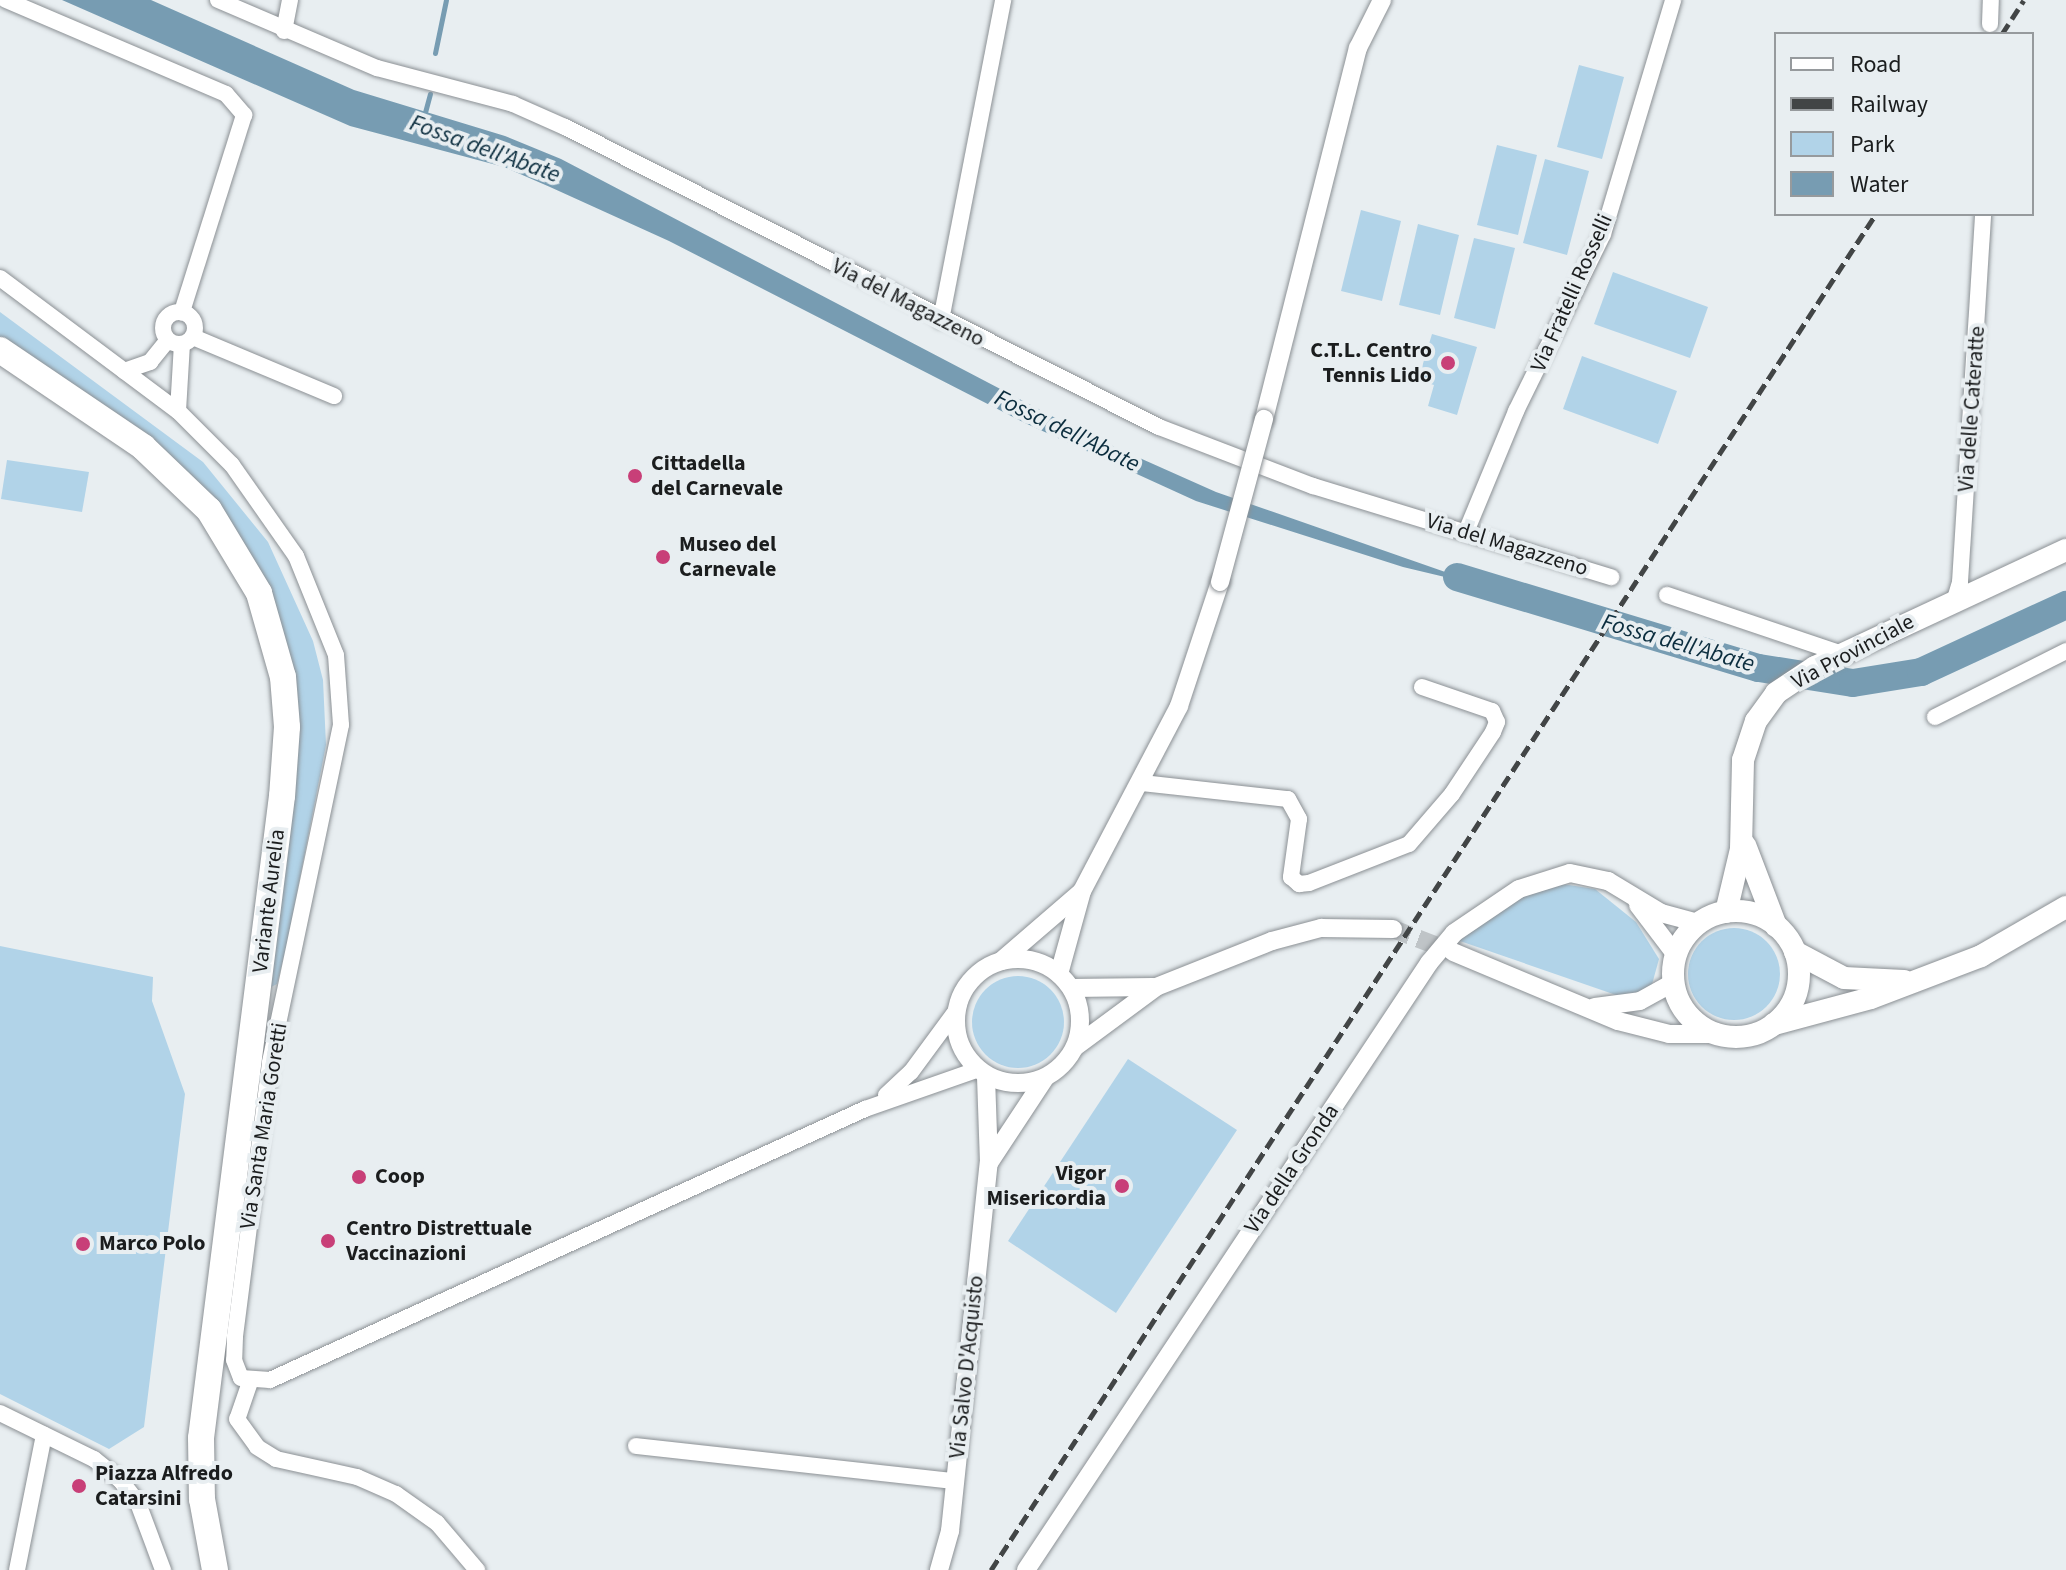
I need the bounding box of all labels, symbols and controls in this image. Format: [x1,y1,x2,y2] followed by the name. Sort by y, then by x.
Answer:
[1774,32,2034,216] legend
[1850,47,1902,82] text: Road
[1850,87,1928,122] text: Railway
[406,108,564,190] water label: Fossa dell'Abate
[1850,127,1895,162] text: Park
[1850,167,1908,202] text: Water
[1525,210,1619,376] street label: Via Fratelli Rosselli
[827,253,989,353] street label: Via del Magazzeno
[1953,325,1991,493] street label: Via delle Cateratte
[1310,337,1432,388] place label: C.T.L. Centro Tennis Lido
[1439,354,1457,372] marker: C.T.L. Centro Tennis Lido
[990,383,1144,479] water label: Fossa dell'Abate
[651,450,783,502] place label: Cittadella del Carnevale
[626,467,644,485] marker: Cittadella del Carnevale
[1423,508,1591,582] street label: Via del Magazzeno
[679,531,776,582] place label: Museo del Carnevale
[654,548,672,566] marker: Museo del Carnevale
[1598,607,1758,679] water label: Fossa dell'Abate
[1787,609,1919,695] street label: Via Provinciale
[247,828,291,974] street label: Variante Aurelia
[235,1021,293,1231] street label: Via Santa Maria Goretti
[1239,1099,1345,1239] street label: Via della Gronda
[986,1160,1106,1212] place label: Vigor Misericordia
[375,1164,425,1190] place label: Coop
[350,1168,368,1186] marker: Coop
[1113,1177,1131,1195] marker: Vigor Misericordia
[346,1215,532,1266] place label: Centro Distrettuale Vaccinazioni
[317,1230,339,1252] marker: Centro Distrettuale Vaccinazioni
[99,1231,206,1257] place label: Marco Polo
[74,1235,92,1253] marker: Marco Polo
[944,1274,990,1460] street label: Via Salvo D'Acquisto
[95,1460,233,1512] place label: Piazza Alfredo Catarsini
[70,1477,88,1495] marker: Piazza Alfredo Catarsini

